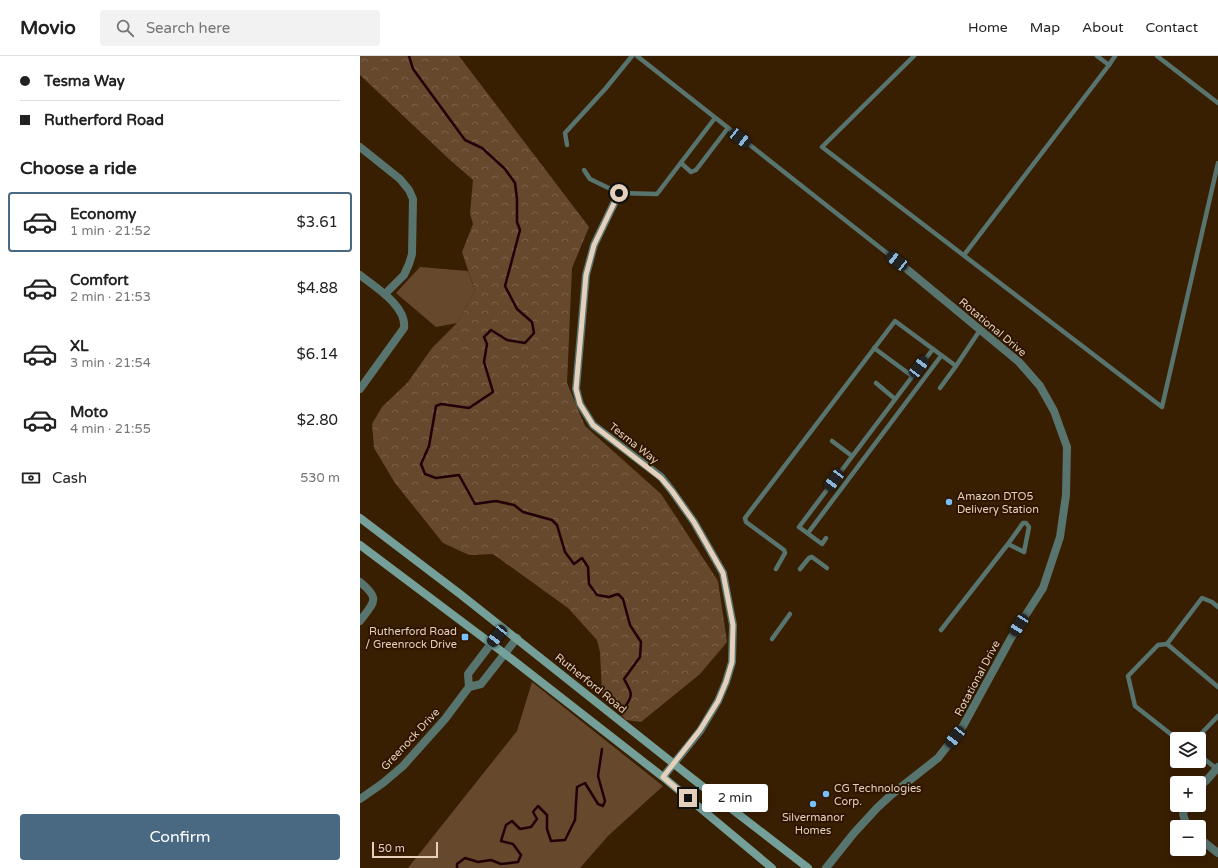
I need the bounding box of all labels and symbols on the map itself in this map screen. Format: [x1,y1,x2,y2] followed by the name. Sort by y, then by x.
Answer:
[727,126,753,150] car
[610,184,628,202] route start
[884,249,910,273] car
[956,295,1029,359] street label: Rotational Drive
[907,354,931,380] car
[606,420,661,467] street label: Tesma Way
[822,467,846,493] car
[957,490,1039,516] place label: Amazon DTO5 Delivery Station
[944,497,954,507] marker: Amazon DTO5 Delivery Station
[1007,612,1031,638] car
[485,623,509,649] car
[365,625,457,651] place label: Rutherford Road / Greenrock Drive
[460,632,470,642] marker: Rutherford Road / Greenrock Drive
[952,638,1003,718] street label: Rotational Drive
[552,651,629,716] street label: Rutherford Road
[378,706,442,773] street label: Greenock Drive
[943,724,967,750] car
[834,782,921,808] place label: CG Technologies Corp.
[702,784,768,812] callout: 2 min
[679,789,697,807] route end
[821,789,831,799] marker: CG Technologies Corp.
[808,799,818,809] marker: Silvermanor Homes
[782,811,845,837] place label: Silvermanor Homes
[372,840,438,859] scale bar

